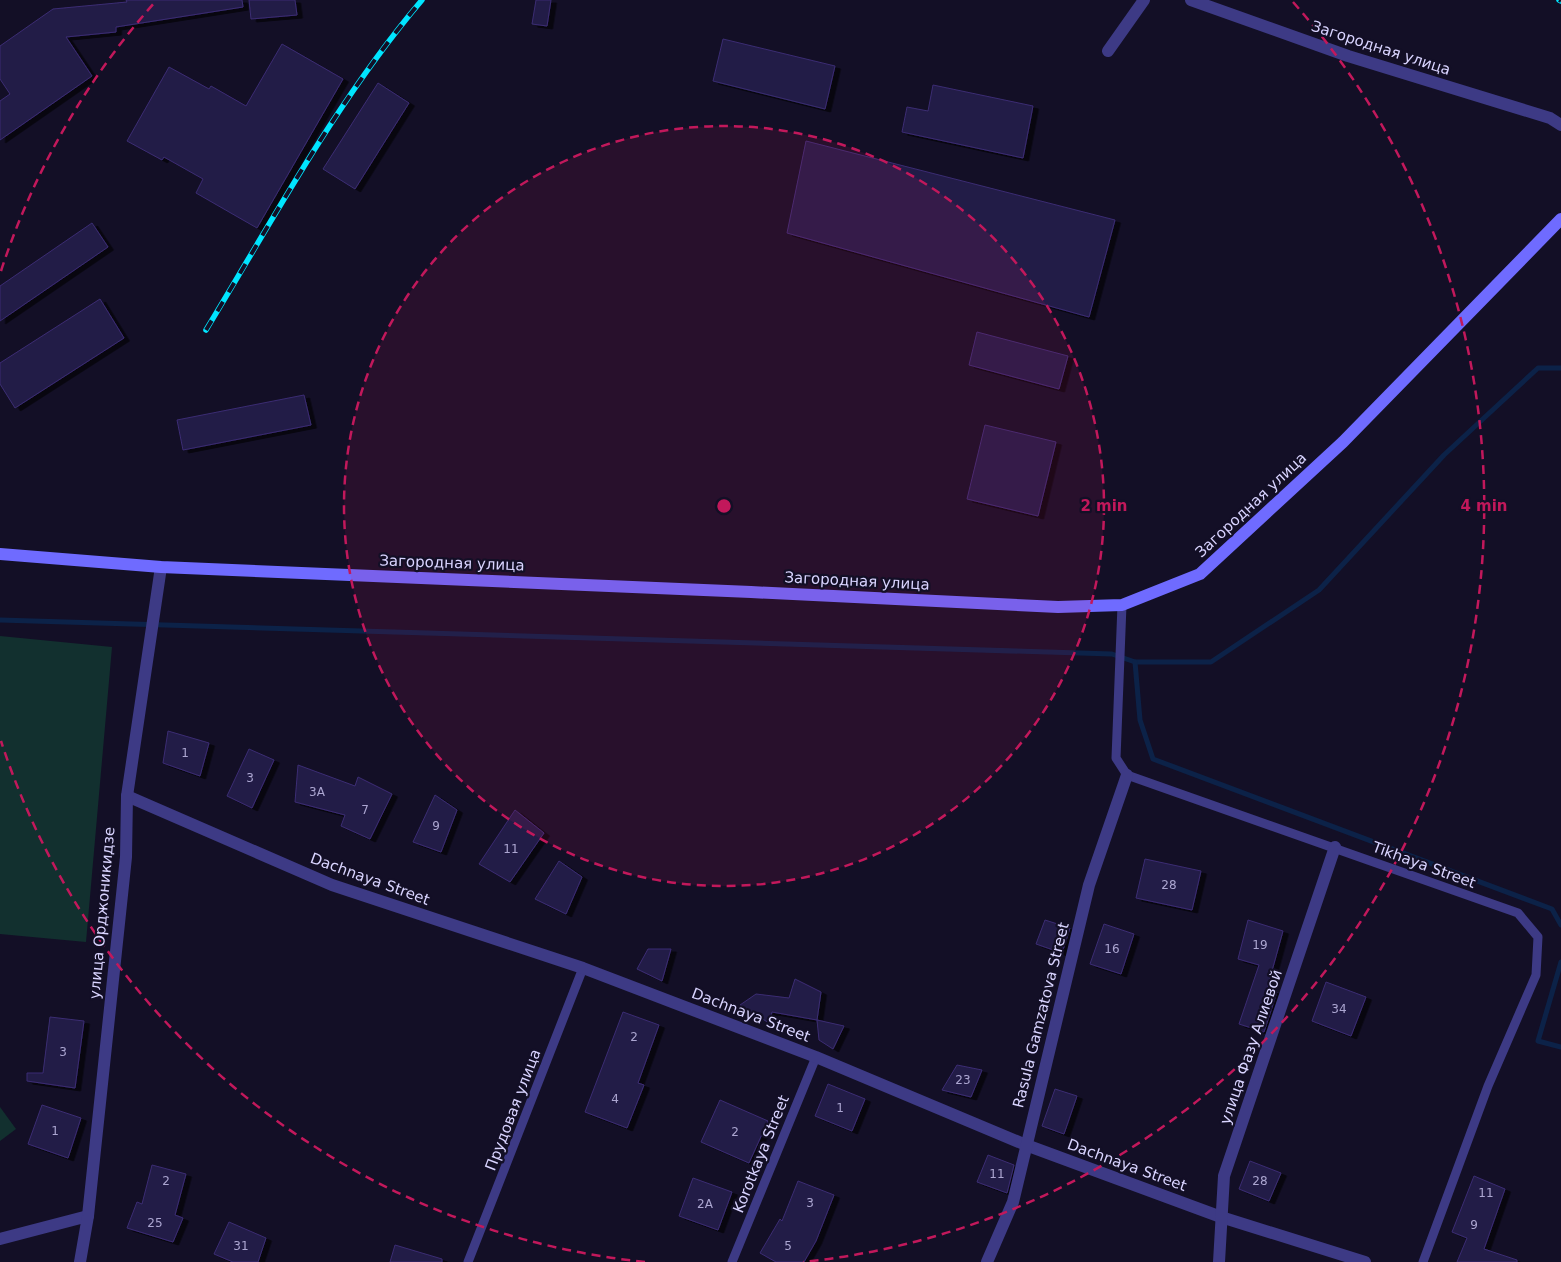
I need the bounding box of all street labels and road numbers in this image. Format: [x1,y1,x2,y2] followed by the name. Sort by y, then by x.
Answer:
[1309,17,1453,79] street label: Загородная улица
[1192,449,1310,561] street label: Загородная улица
[379,551,525,575] street label: Загородная улица
[784,568,930,594] street label: Загородная улица
[86,826,118,1000] street label: улица Орджоникидзе
[1369,838,1478,892] street label: Tikhaya Street
[308,849,432,909] street label: Dachnaya Street
[1009,920,1073,1110] street label: Rasula Gamzatova Street
[1216,967,1286,1127] street label: улица Фазу Алиевой
[689,984,813,1046] street label: Dachnaya Street
[482,1047,544,1173] street label: Прудовая улица
[729,1092,793,1215] street label: Korotkaya Street
[1065,1135,1189,1195] street label: Dachnaya Street

